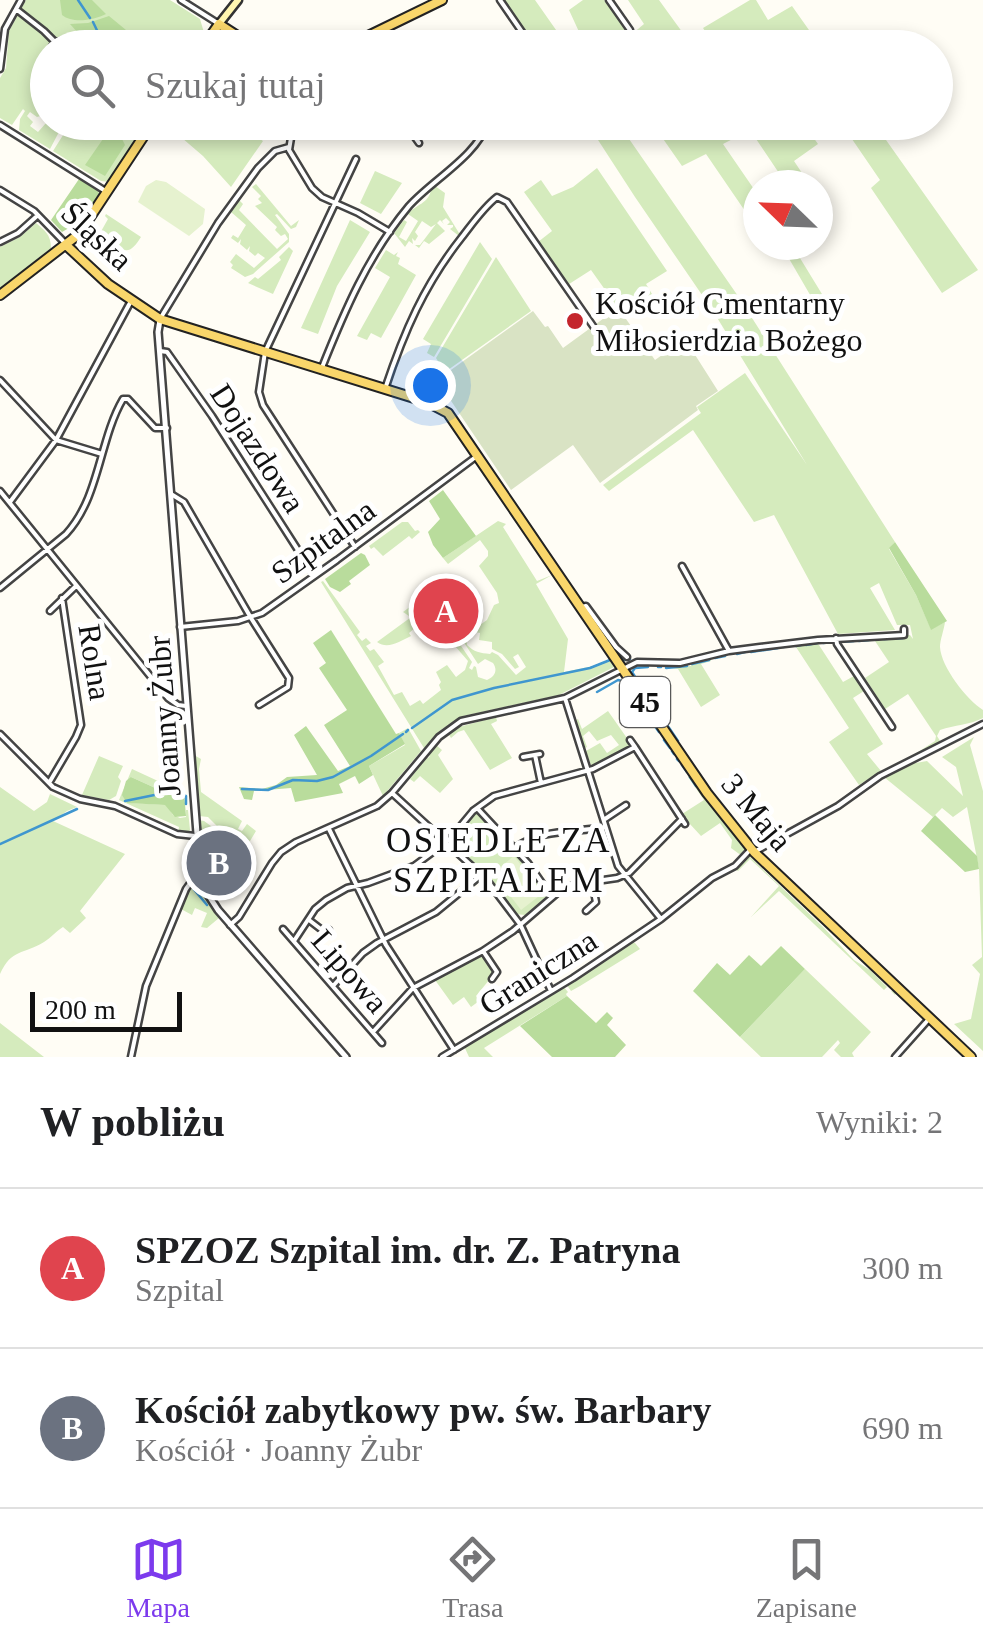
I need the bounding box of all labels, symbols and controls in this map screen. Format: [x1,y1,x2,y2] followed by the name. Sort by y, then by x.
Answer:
[30,30,953,140] search box
[65,58,120,113] icon: search
[145,64,325,106] text: Szukaj tutaj
[743,170,833,260] north arrow
[54,194,140,278] street label: Śląska
[595,285,862,358] place label: Kościół Cmentarny Miłosierdzia Bożego
[564,310,586,332] marker: Kościół Cmentarny Miłosierdzia Bożego
[405,360,456,411] your location
[203,377,313,519] street label: Dojazdowa
[264,491,382,591] street label: Szpitalna
[414,574,478,648] pin: A
[71,621,119,703] street label: Rolna
[140,634,188,797] street label: Joanny Żubr
[620,677,670,727] road number: 45
[714,766,800,858] street label: 3 Maja
[386,821,612,900] district label: OSIEDLE ZA SZPITALEM
[186,826,252,900] pin: B
[304,922,396,1020] street label: Lipowa
[473,922,603,1022] street label: Graniczna
[30,987,182,1032] scale bar
[45,994,116,1025] text: 200 m
[40,1099,225,1145] text: W pobliżu
[816,1104,943,1140] text: Wyniki: 2
[135,1229,680,1271] text: SPZOZ Szpital im. dr. Z. Patryna
[61,1250,84,1286] text: A
[862,1250,943,1286] text: 300 m
[135,1272,224,1308] text: Szpital
[135,1389,711,1431] text: Kościół zabytkowy pw. św. Barbary
[62,1410,83,1446] text: B
[862,1410,943,1446] text: 690 m
[135,1432,422,1468] text: Kościół · Joanny Żubr
[126,1532,190,1624] tab: Mapa
[442,1532,503,1624] tab: Trasa
[756,1532,857,1624] tab: Zapisane

